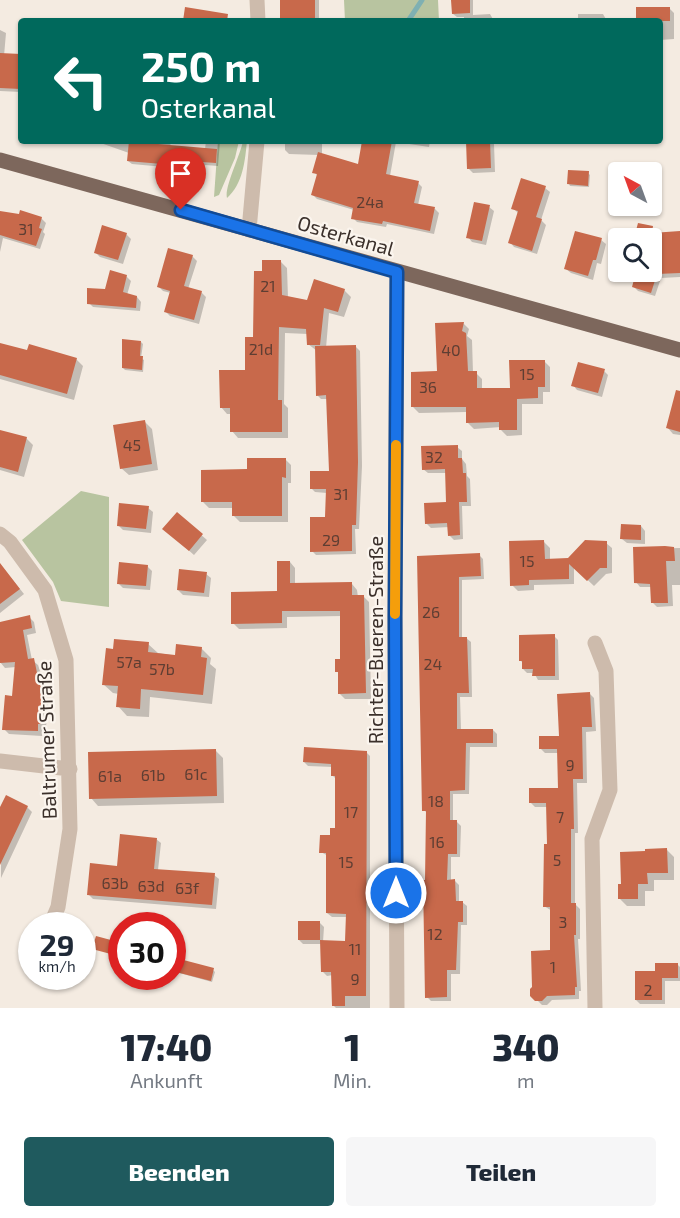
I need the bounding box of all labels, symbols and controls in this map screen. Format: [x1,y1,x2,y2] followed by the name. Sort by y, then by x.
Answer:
[141,40,261,90] text: 250 m
[42,42,120,120] icon: left
[141,91,275,123] text: Osterkanal
[155,148,206,210] pin
[164,157,197,190] icon: arrive
[608,162,662,216] north arrow
[608,162,662,282] map controls
[356,192,384,211] house number: 24a
[295,210,397,260] street label: Osterkanal
[18,219,34,238] house number: 31
[608,228,662,282] button: search
[260,276,276,295] house number: 21
[249,339,273,358] house number: 21d
[441,340,461,359] house number: 40
[520,364,534,383] house number: 15
[419,377,437,396] house number: 36
[123,435,141,454] house number: 45
[425,447,443,466] house number: 32
[333,484,349,503] house number: 31
[322,530,340,549] house number: 29
[363,536,387,744] street label: Richter-Bueren-Straße
[520,551,534,570] house number: 15
[422,602,440,621] house number: 26
[116,652,142,671] house number: 57a
[424,654,443,673] house number: 24
[149,659,175,678] house number: 57b
[31,660,61,820] street label: Baltrumer Straße
[565,755,575,774] house number: 9
[184,764,208,783] house number: 61c
[141,765,165,784] house number: 61b
[98,766,122,785] house number: 61a
[428,791,444,810] house number: 18
[344,802,358,821] house number: 17
[556,807,564,826] house number: 7
[429,832,445,851] house number: 16
[553,850,561,869] house number: 5
[339,852,353,871] house number: 15
[364,861,428,925] position arrow
[101,873,129,892] house number: 63b
[137,876,165,895] house number: 63d
[175,878,200,897] house number: 63f
[108,912,186,990] speed limit sign: 30
[559,912,567,931] house number: 3
[427,924,443,943] house number: 12
[39,926,75,962] text: 29
[349,939,361,958] house number: 11
[38,957,76,975] text: km/h
[550,957,556,976] house number: 1
[350,969,360,988] house number: 9
[644,980,653,999] house number: 2
[121,1025,212,1068] text: 17:40
[344,1025,360,1068] text: 1
[492,1025,559,1068] text: 340
[130,1068,203,1092] text: Ankunft
[333,1068,372,1092] text: Min.
[517,1068,535,1092] text: m
[24,1137,334,1206] button: Beenden
[346,1137,656,1206] button: Teilen

